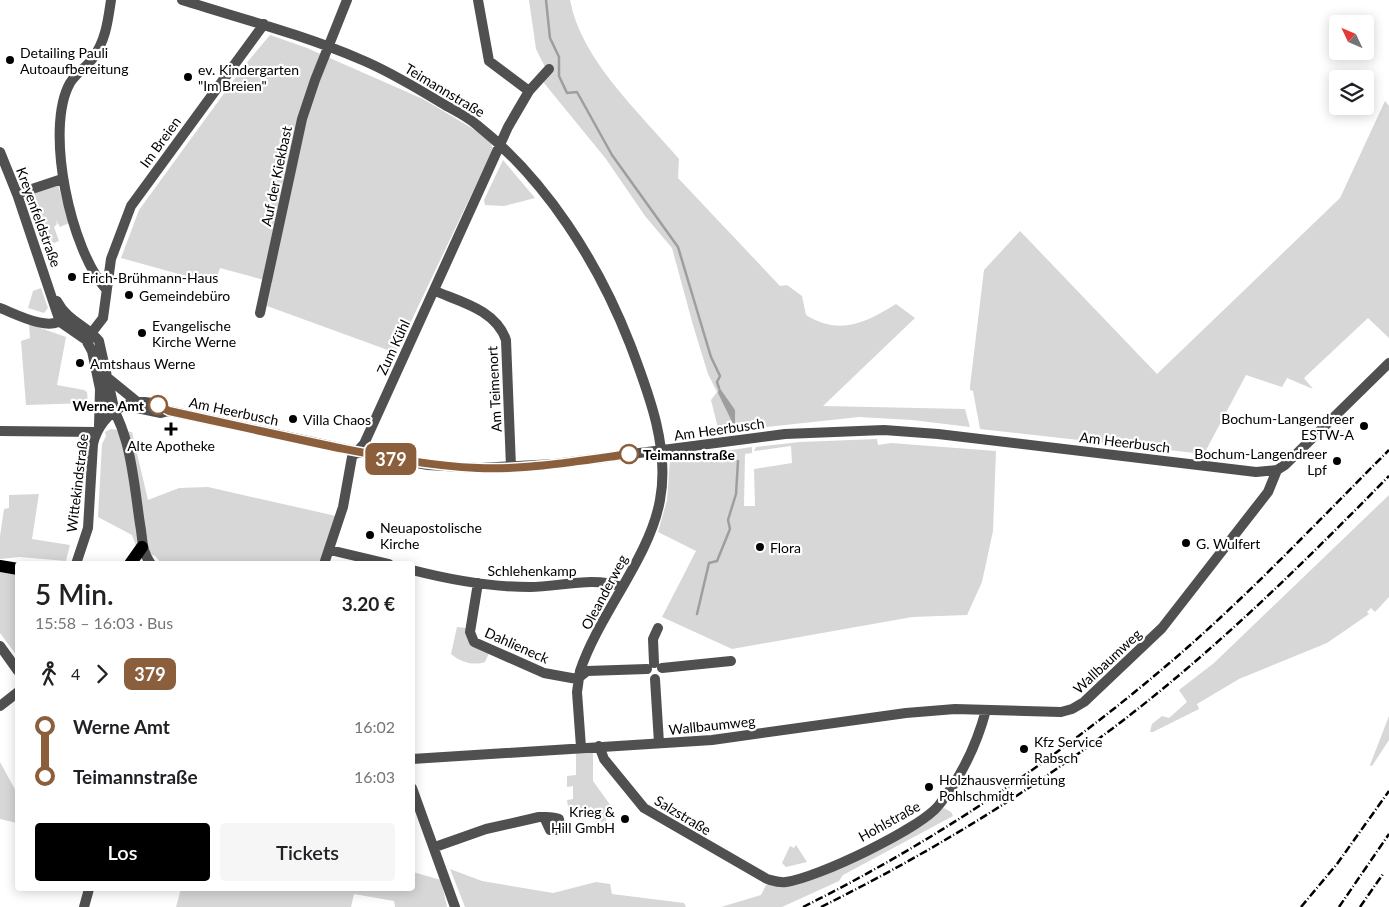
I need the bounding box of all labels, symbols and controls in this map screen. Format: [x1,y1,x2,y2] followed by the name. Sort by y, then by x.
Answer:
[1329,15,1374,60] north arrow
[1329,15,1374,115] map controls
[20,44,128,77] place label: Detailing Pauli Autoaufbereitung
[4,54,16,66] marker: Detailing Pauli Autoaufbereitung
[402,60,488,120] street label: Teimannstraße
[198,61,299,94] place label: ev. Kindergarten "Im Breien"
[1329,70,1374,115] button: layers
[182,71,194,83] marker: ev. Kindergarten "Im Breien"
[136,113,184,171] street label: Im Breien
[257,124,295,228] street label: Auf der Kiekbast
[13,165,65,269] street label: Kreyenfeldstraße
[82,269,218,286] place label: Erich-Brühmann-Haus
[66,271,78,283] marker: Erich-Brühmann-Haus
[139,287,230,304] place label: Gemeindebüro
[123,289,135,301] marker: Gemeindebüro
[152,317,236,350] place label: Evangelische Kirche Werne
[373,317,413,377] street label: Zum Kühl
[136,327,148,339] marker: Evangelische Kirche Werne
[483,346,505,432] street label: Am Teimenort
[90,355,195,372] place label: Amtshaus Werne
[74,357,86,369] marker: Amtshaus Werne
[188,393,280,429] street label: Am Heerbusch
[148,395,168,415] marker: Werne Amt
[73,397,145,414] place label: Werne Amt
[1221,410,1355,443] place label: Bochum-Langendreer ESTW-A
[303,411,371,428] place label: Villa Chaos
[287,413,299,425] marker: Villa Chaos
[673,414,765,444] street label: Am Heerbusch
[1358,420,1370,432] marker: Bochum-Langendreer ESTW-A
[165,423,177,435] marker: Alte Apotheke
[1079,428,1171,456] street label: Am Heerbusch
[63,433,91,533] street label: Wittekindstraße
[127,437,215,454] place label: Alte Apotheke
[362,443,420,475] line badge: 379
[619,444,639,464] marker: Teimannstraße
[1194,445,1327,478] place label: Bochum-Langendreer Lpf
[643,446,735,463] place label: Teimannstraße
[375,448,407,470] text: 379
[1331,455,1343,467] marker: Bochum-Langendreer Lpf
[380,519,482,552] place label: Neuapostolische Kirche
[364,529,376,541] marker: Neuapostolische Kirche
[1196,535,1260,552] place label: G. Wulfert
[1180,537,1192,549] marker: G. Wulfert
[770,539,801,556] place label: Flora
[754,541,766,553] marker: Flora
[577,552,631,632] street label: Oleanderweg
[487,562,577,579] street label: Schlehenkamp
[35,577,114,611] text: 5 Min.
[342,592,395,615] text: 3.20 €
[35,613,173,632] text: 15:58 – 16:03 · Bus
[482,623,552,667] street label: Dahlieneck
[1069,625,1145,697] street label: Wallbaumweg
[35,660,63,688] icon: walk
[88,660,116,688] icon: forward
[134,663,166,685] text: 379
[71,664,80,683] text: 4
[668,712,756,738] street label: Wallbaumweg
[73,715,170,738] text: Werne Amt
[354,717,395,736] text: 16:02
[1034,733,1102,766] place label: Kfz Service Rabsch
[1018,743,1030,755] marker: Kfz Service Rabsch
[73,765,198,788] text: Teimannstraße
[354,767,395,786] text: 16:03
[939,771,1065,804] place label: Holzhausvermietung Pohlschmidt
[923,781,935,793] marker: Holzhausvermietung Pohlschmidt
[652,792,714,838] street label: Salzstraße
[855,797,923,845] street label: Hohlstraße
[551,803,615,836] place label: Krieg & Hill GmbH
[619,813,631,825] marker: Krieg & Hill GmbH
[35,823,210,881] button: Los
[220,823,395,881] button: Tickets

